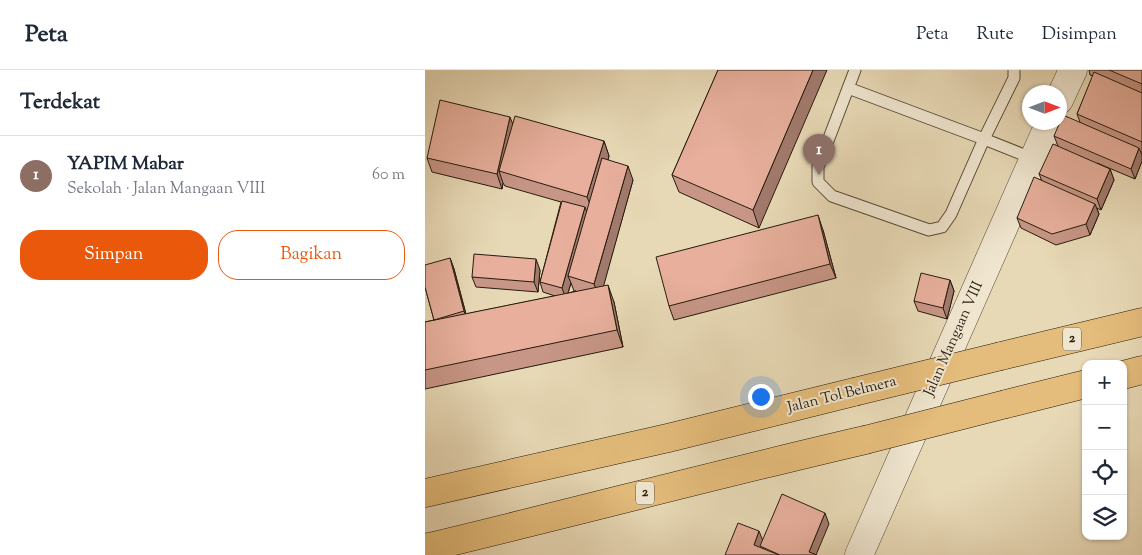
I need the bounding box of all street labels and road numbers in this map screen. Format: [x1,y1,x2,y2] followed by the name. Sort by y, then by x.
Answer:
[919,278,989,401] street label: Jalan Mangaan VIII
[1063,328,1081,350] road number: 2
[784,371,899,419] street label: Jalan Tol Belmera
[636,482,654,504] road number: 2

